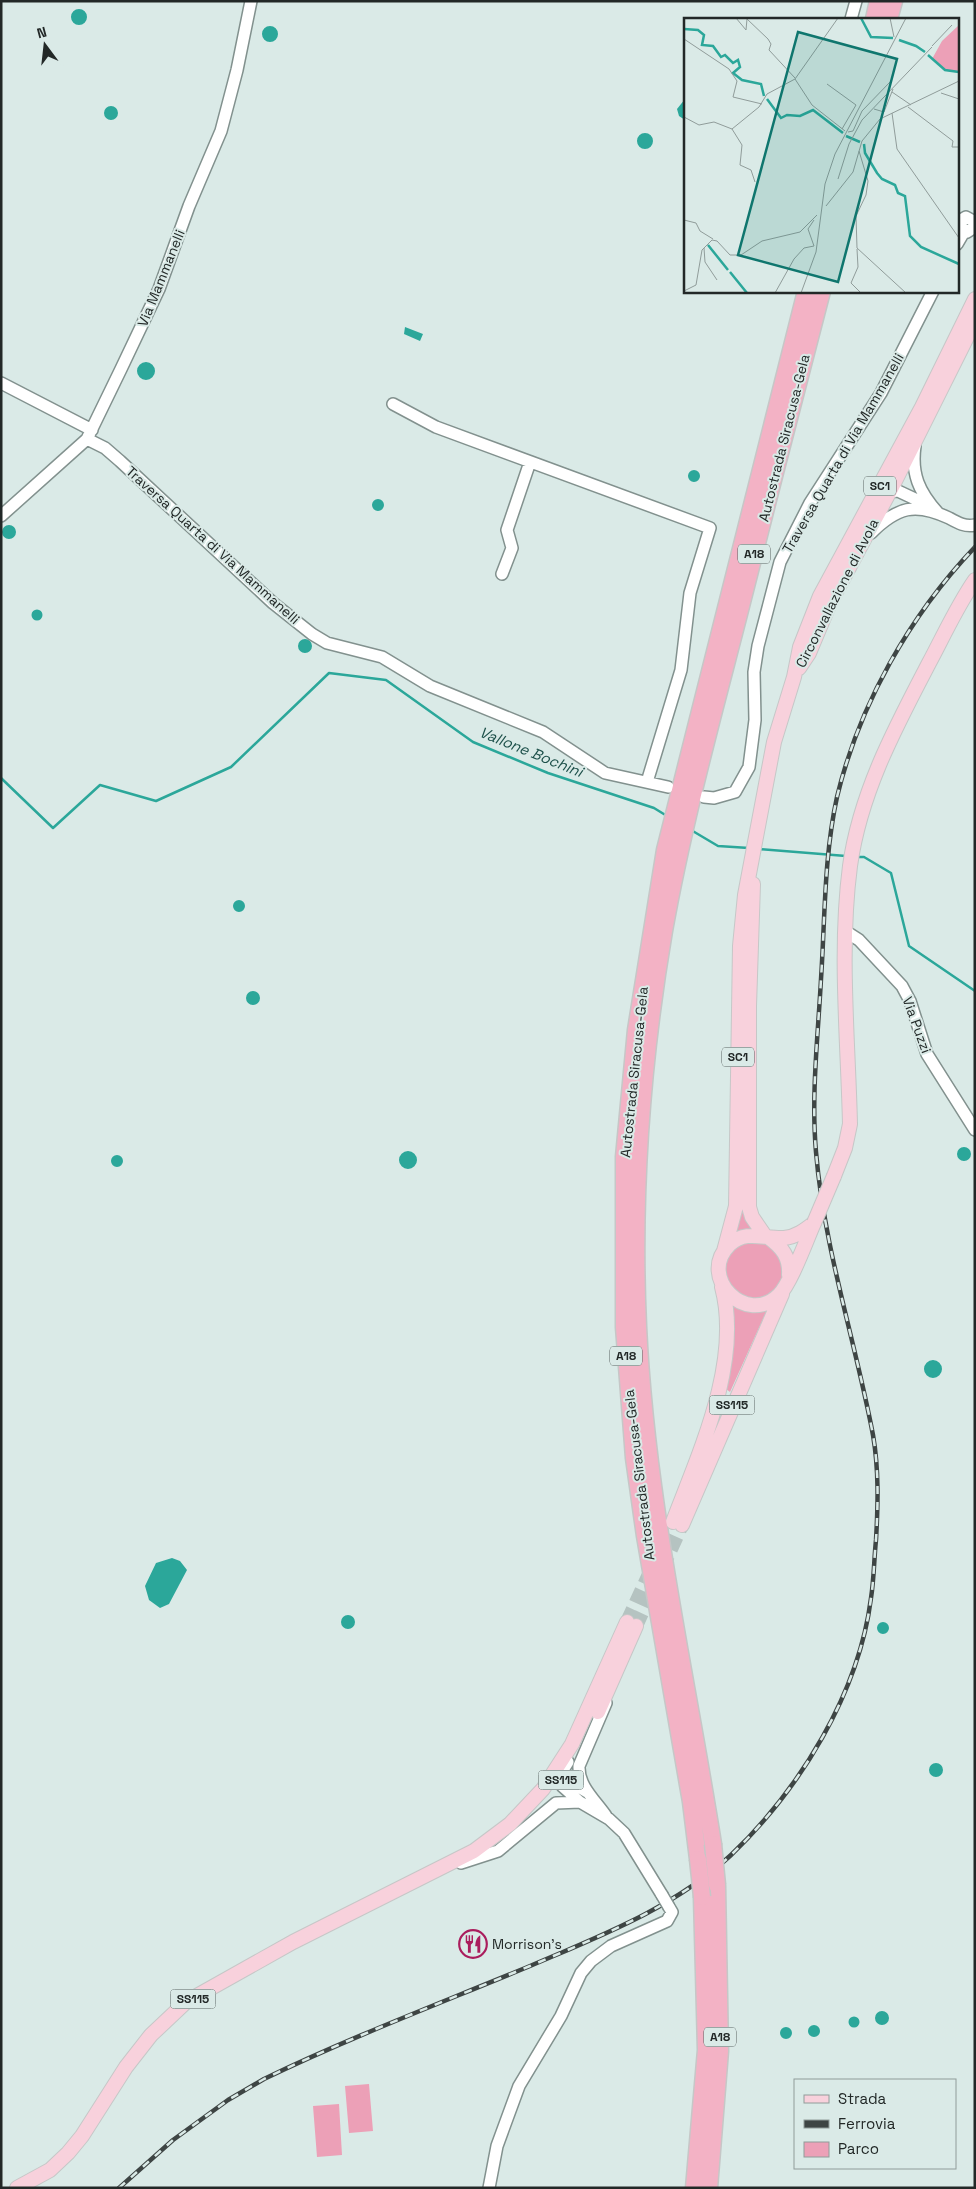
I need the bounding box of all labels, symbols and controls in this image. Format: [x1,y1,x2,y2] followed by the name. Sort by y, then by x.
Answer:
[684,18,958,292] inset map
[20,20,70,70] north arrow
[35,23,49,42] text: N
[133,227,189,329] street label: Via Mammanelli
[778,350,908,556] street label: Traversa Quarta di Via Mammanelli
[754,352,814,524] street label: Autostrada Siracusa-Gela
[122,462,304,628] street label: Traversa Quarta di Via Mammanelli
[864,476,896,496] road number: SC1
[792,515,882,671] street label: Circonvallazione di Avola
[738,544,770,564] road number: A18
[477,722,588,782] water label: Vallone Bochini
[616,986,652,1158] street label: Autostrada Siracusa-Gela
[898,994,936,1056] street label: Via Puzzi
[722,1048,754,1066] road number: SC1
[610,1346,642,1365] road number: A18
[620,1389,658,1561] street label: Autostrada Siracusa-Gela
[710,1396,754,1414] road number: SS115
[538,1770,584,1790] road number: SS115
[458,1929,488,1959] restaurant icon: Morrison's
[492,1935,562,1953] place label: Morrison's
[170,1990,216,2008] road number: SS115
[704,2028,736,2046] road number: A18
[794,2079,956,2169] legend
[838,2089,887,2108] text: Strada
[838,2114,896,2133] text: Ferrovia
[838,2139,879,2158] text: Parco

